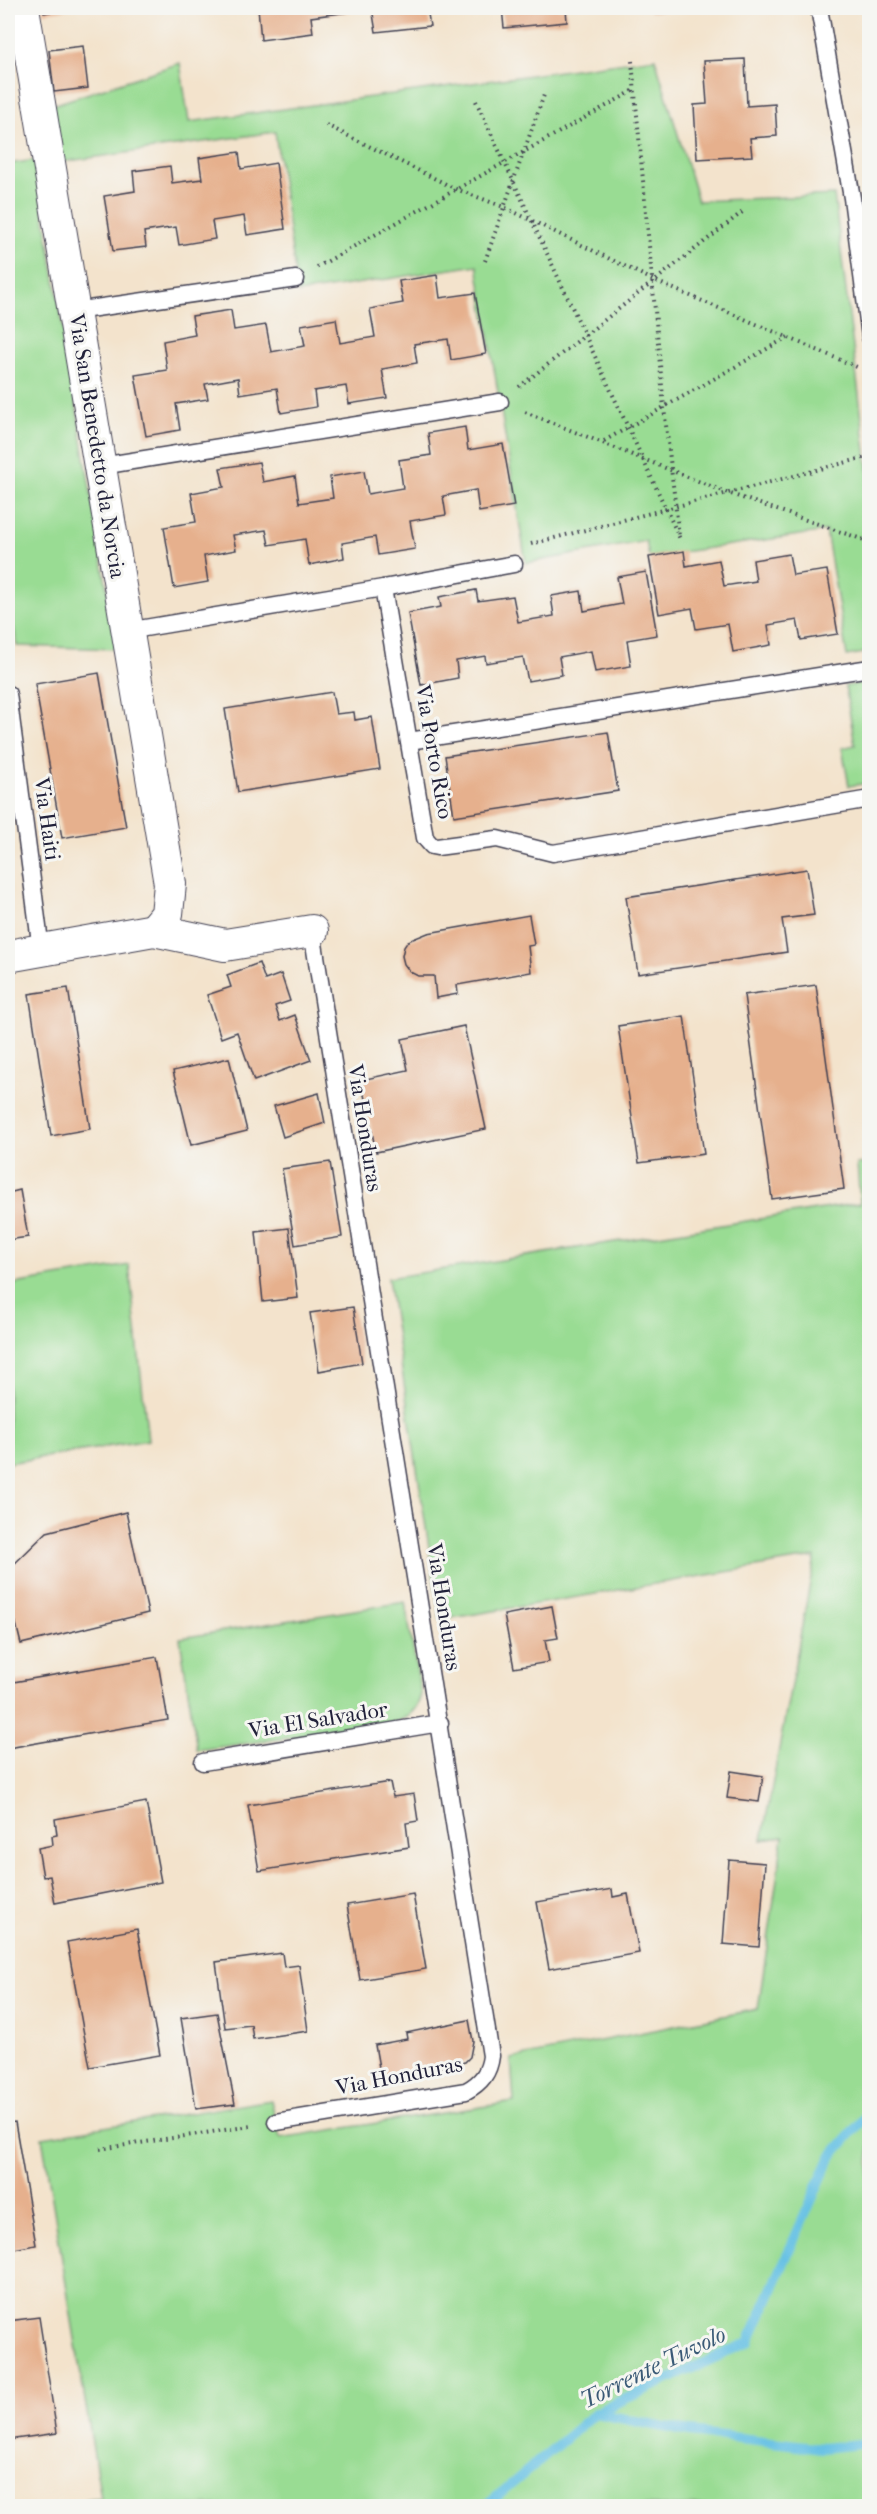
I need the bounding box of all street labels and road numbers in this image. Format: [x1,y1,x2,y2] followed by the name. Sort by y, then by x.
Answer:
[63,311,131,581] street label: Via San Benedetto da Norcia
[409,682,459,821] street label: Via Porto Rico
[28,775,66,863] street label: Via Haiti
[342,1062,388,1193] street label: Via Honduras
[421,1541,467,1672] street label: Via Honduras
[246,1696,390,1744] street label: Via El Salvador
[332,2051,465,2101] street label: Via Honduras

